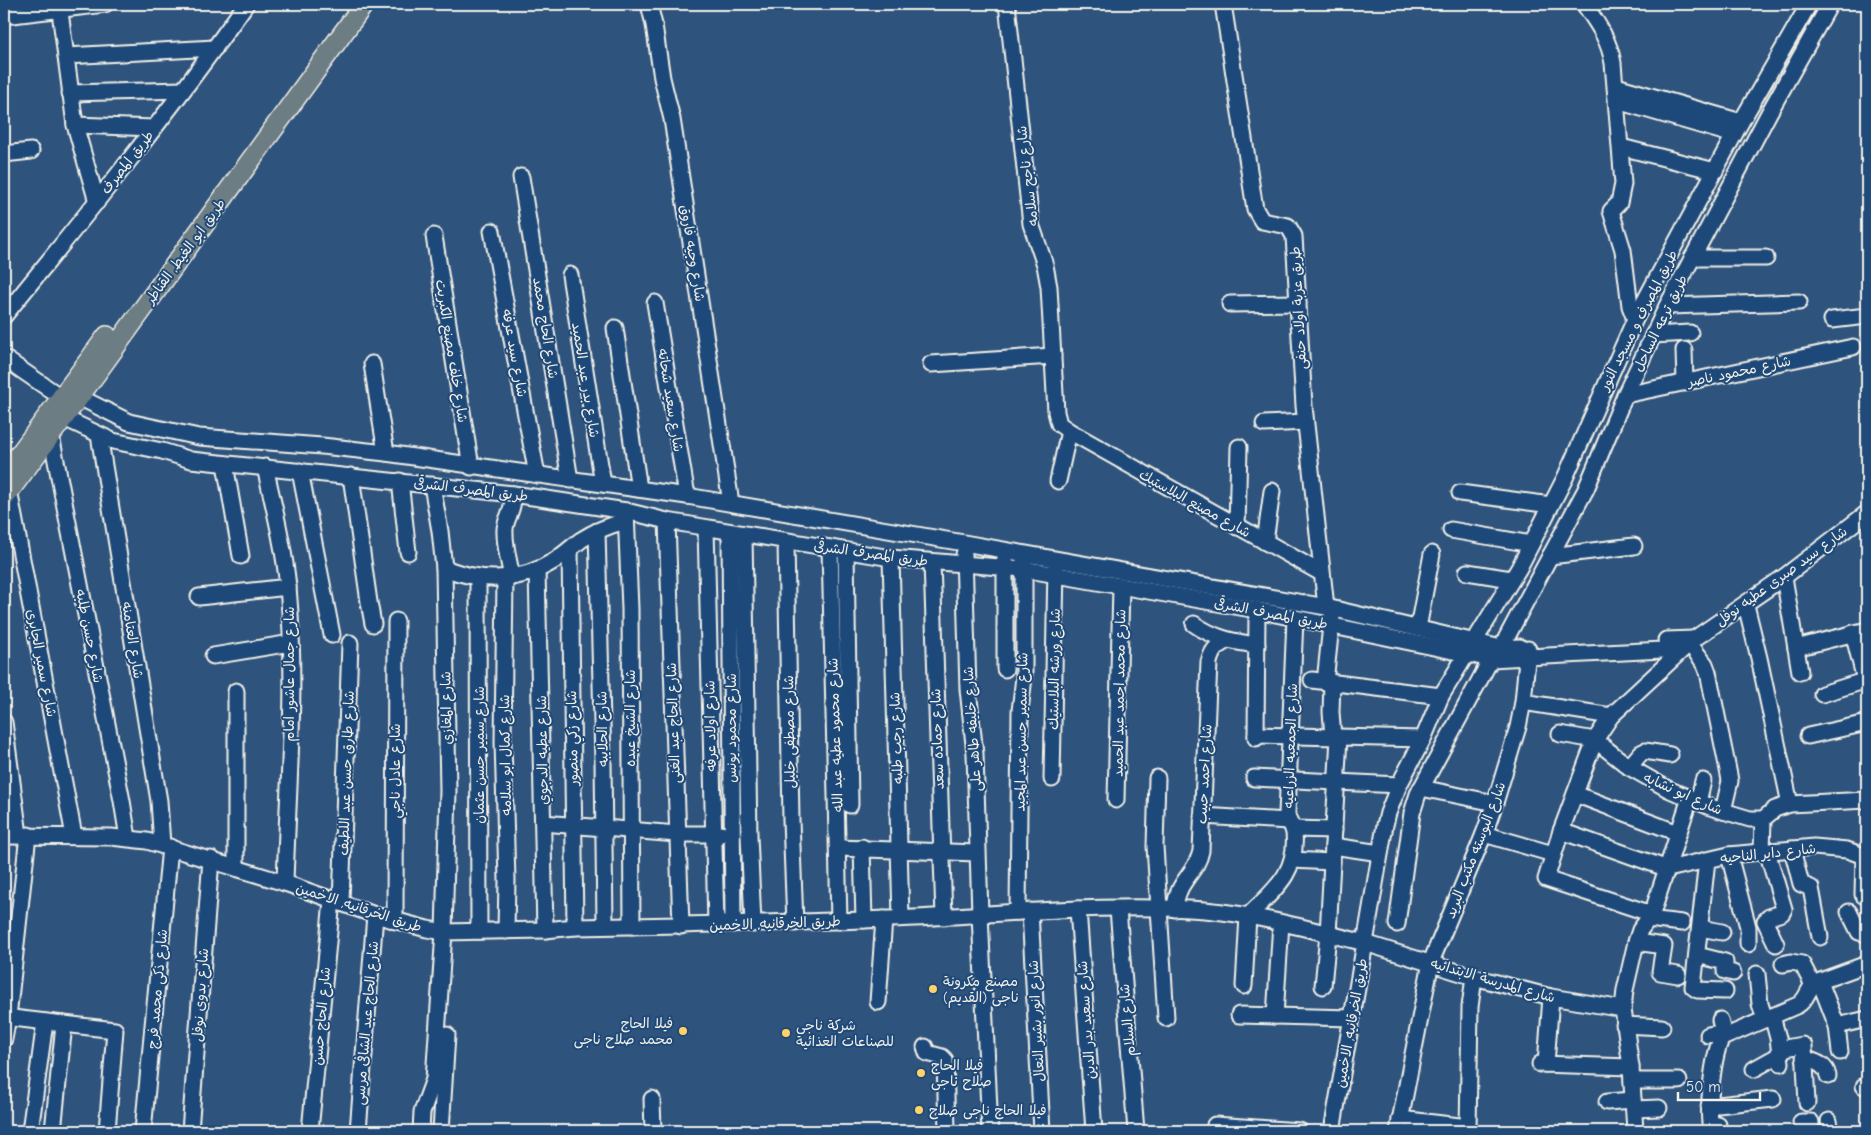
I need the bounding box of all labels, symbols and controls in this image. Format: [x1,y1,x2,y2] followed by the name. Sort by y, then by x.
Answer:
[1013,125,1043,227] street label: شارع ناجح سلامه
[97,127,157,197] street label: طريق المصرف
[141,195,229,308] street label: طريق ابو الغيط, القناطر
[675,203,709,303] street label: شارع وجيه فاروق
[1287,246,1310,370] street label: طريق عزبة اولاد حنفى
[1595,247,1682,395] street label: طريق المصرف و مسجد النور
[1630,272,1691,374] street label: طريق ترعه الساحل
[528,276,562,380] street label: شارع الحاج محمد
[430,278,471,424] street label: شارع خلف مصنع الكبريت
[497,308,531,399] street label: شارع سيد عرفه
[567,321,603,439] street label: شارع بدر عبد الحميد
[653,347,687,453] street label: شارع سعيد شحاته
[1685,352,1793,392] street label: شارع محمود ناصر
[1135,466,1254,543] street label: شارع مصنع البلاستيك
[413,474,529,505] street label: طريق المصرف الشرقى
[1712,523,1851,631] street label: شارع سيد صبرى عطيه نوفل
[813,537,929,570] street label: طريق المصرف الشرقى
[71,588,107,684] street label: شارع حسن طلبه
[1213,594,1329,633] street label: طريق المصرف الشرقى
[117,600,147,680] street label: شارع العتامنه
[281,606,300,742] street label: شارع جمال عاشور امام
[22,608,60,719] street label: شارع سمير الجابرى
[1045,608,1065,730] street label: شارع ورشه البلاستيك
[1110,609,1130,777] street label: شارع محمد احمد عبد الحميد
[1012,652,1032,812] street label: شارع سمير حسن عبد المجيد
[824,657,848,813] street label: شارع محمود عطيه عبد الله
[663,662,685,784] street label: شارع الحاج عبد الغنى
[960,666,986,792] street label: شارع خليفه طاهر على
[622,669,640,767] street label: شارع الشيخ عبده
[437,671,458,745] street label: شارع المغازي
[723,673,741,783] street label: شارع محمود يونس
[780,675,800,789] street label: شارع مصطفى خليل
[701,680,721,772] street label: شارع اولاد عرفه
[1280,683,1302,809] street label: شارع الجمعيه الزراعيه
[471,686,489,824] street label: شارع سمير حسن عثمان
[927,688,949,790] street label: شارع حماده سعد
[335,690,359,856] street label: شارع طارق حسن عبد اللطيف
[563,690,586,787] street label: شارع زكي منصور
[593,691,613,767] street label: شارع الحلايبه
[886,692,908,784] street label: شارع رجب طلبه
[496,694,516,816] street label: شارع كمال ابو سلامه
[533,695,554,805] street label: شارع عطيه الدجوي
[387,723,408,819] street label: شارع عادل ناجي
[1193,724,1217,825] street label: شارع احمد حبيب
[1640,768,1725,819] street label: شارع ابو نشابه
[1442,779,1510,921] street label: شارع البوسته مكتب البريد
[1719,840,1817,868] street label: شارع داير الناحيه
[294,879,424,936] street label: طريق الخرقانيه, الاخمين
[709,913,841,934] street label: طريق الخرقانيه, الاخمين
[144,928,172,1050] street label: شارع ذكى محمد فرج
[350,940,383,1106] street label: شارع الحاج عبد الشافى مرسى
[189,947,213,1043] street label: شارع بدوى نوفل
[1428,955,1557,1007] street label: شارع المدرسة الابتدائيه
[1332,957,1371,1089] street label: طريق الخرقانيه, الاخمين
[1025,960,1049,1082] street label: شارع انور بشير النعال
[1074,960,1100,1080] street label: شارع سعيد بدر الدين
[309,966,335,1066] street label: شارع الحاج حسن
[943,973,1019,1008] place label: مصنع مكرونة ناجى (القديم)
[927,983,939,995] marker: مصنع مكرونة ناجى (القديم)
[1116,983,1141,1057] street label: شارع السلام
[574,1015,673,1049] place label: فيلا الحاج محمد صلاح ناجى
[796,1017,894,1050] place label: شركة ناجى للصناعات الغذائية
[677,1025,689,1037] marker: فيلا الحاج محمد صلاح ناجى
[780,1027,792,1039] marker: شركة ناجى للصناعات الغذائية
[931,1057,992,1091] place label: فيلا الحاج صلاح ناجى
[915,1067,927,1079] marker: فيلا الحاج صلاح ناجى
[1678,1070,1761,1102] scale bar
[1686,1078,1721,1096] text: 50 m
[929,1102,1047,1120] place label: فيلا الحاج ناجى صلاح
[913,1104,925,1116] marker: فيلا الحاج ناجى صلاح

